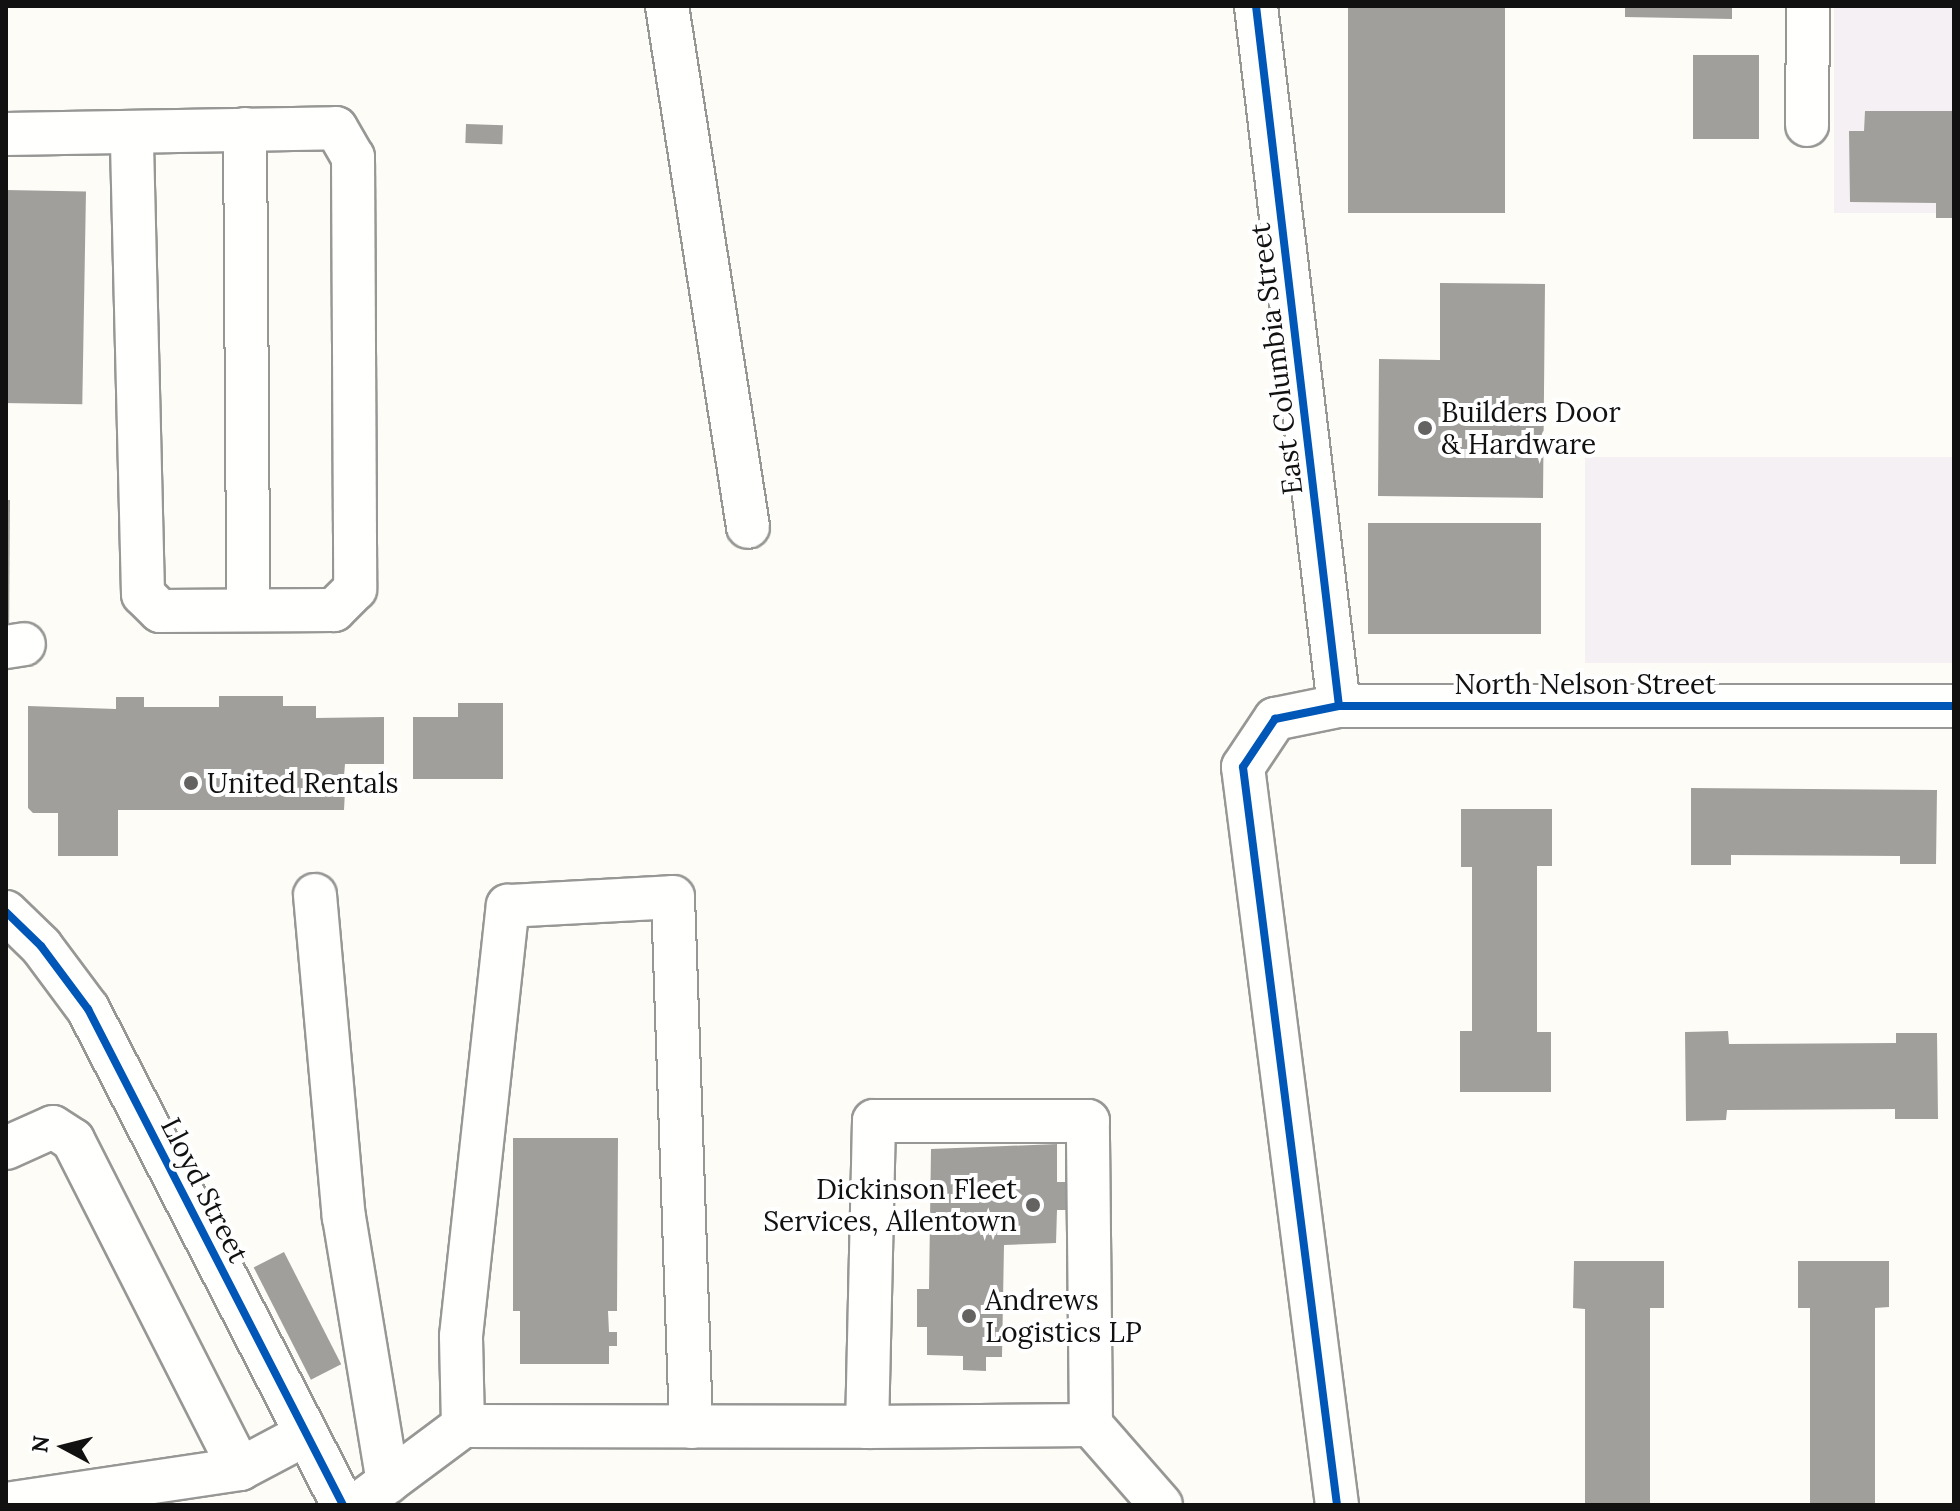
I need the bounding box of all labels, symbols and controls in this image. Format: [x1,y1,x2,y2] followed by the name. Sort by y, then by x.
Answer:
[1243,221,1309,497] street label: East Columbia Street
[1441,395,1621,461] place label: Builders Door & Hardware
[1416,419,1434,437] marker: Builders Door & Hardware
[1454,667,1716,701] street label: North Nelson Street
[207,766,399,800] place label: United Rentals
[182,774,200,792] marker: United Rentals
[154,1112,256,1268] street label: Lloyd Street
[763,1172,1017,1238] place label: Dickinson Fleet Services, Allentown
[1024,1196,1042,1214] marker: Dickinson Fleet Services, Allentown
[985,1283,1142,1349] place label: Andrews Logistics LP
[960,1307,978,1325] marker: Andrews Logistics LP
[24,1407,104,1487] north arrow
[25,1434,55,1454] text: N

